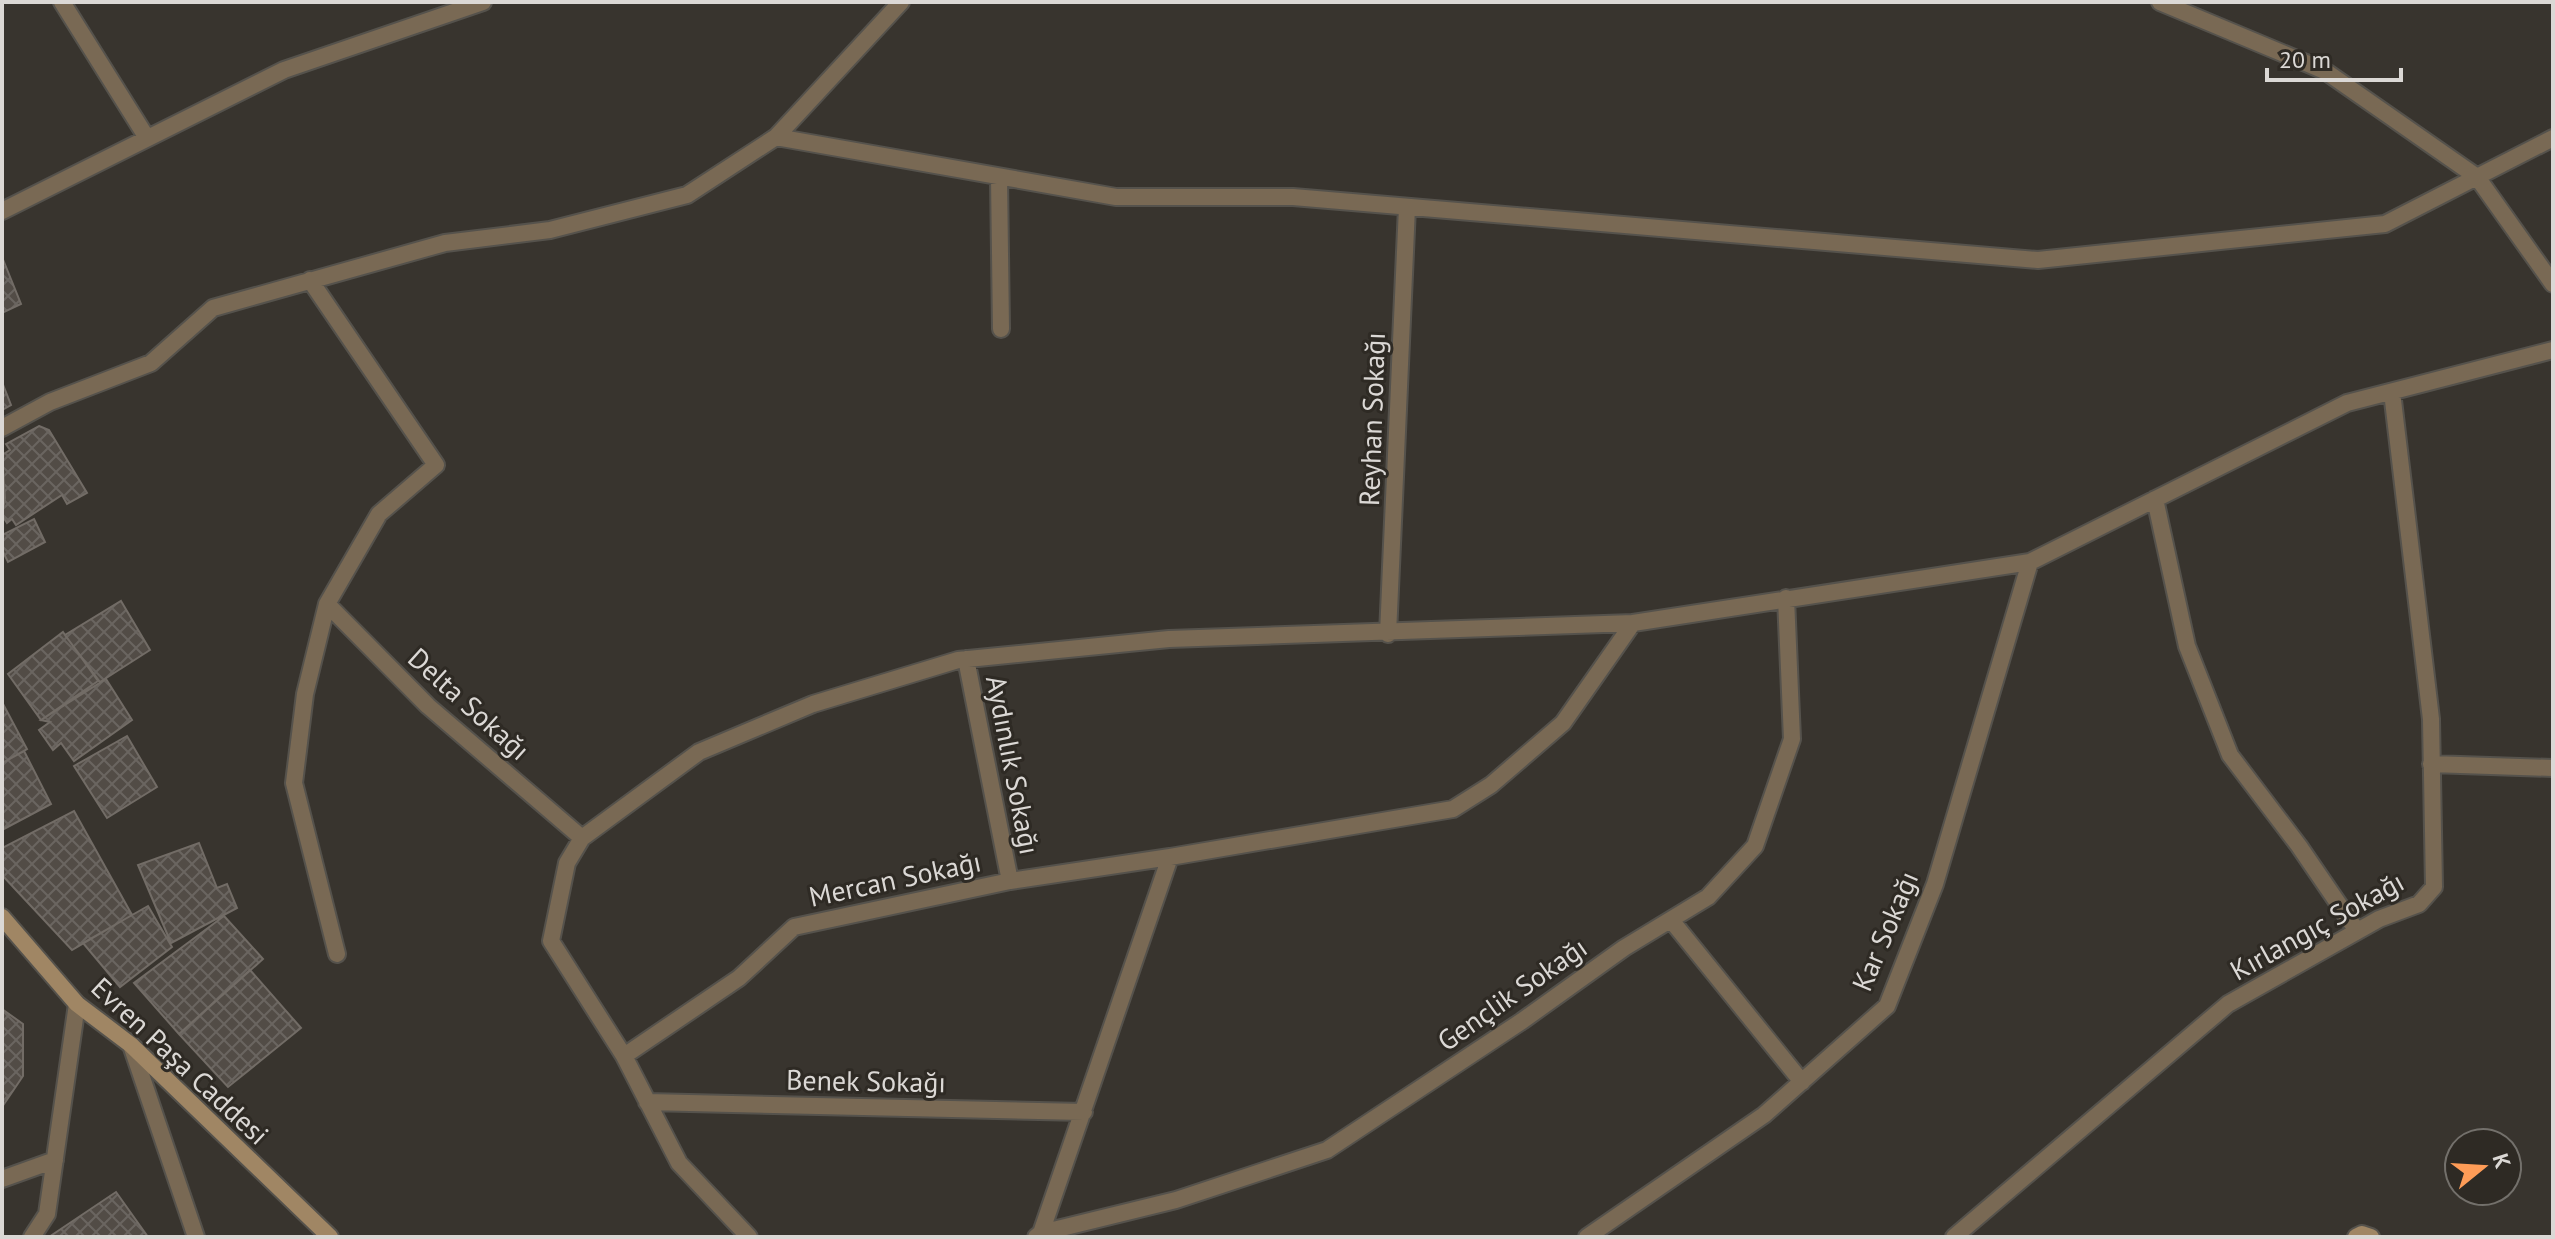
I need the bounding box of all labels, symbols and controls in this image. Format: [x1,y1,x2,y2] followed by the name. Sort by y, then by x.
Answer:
[2267,32,2401,82] scale bar
[2279,44,2331,75] text: 20 m
[1350,332,1393,506] street label: Reyhan Sokağı
[401,639,538,768] street label: Delta Sokağı
[978,672,1049,858] street label: Aydınlık Sokağı
[805,842,984,915] street label: Mercan Sokağı
[2223,863,2410,989] street label: Kırlangıç Sokağı
[1843,865,1926,996] street label: Kar Sokağı
[1430,928,1594,1059] street label: Gençlik Sokağı
[84,969,277,1153] street label: Evren Paşa Caddesi
[786,1061,946,1100] street label: Benek Sokağı
[2443,1127,2523,1207] north arrow
[2487,1150,2518,1172] text: K

